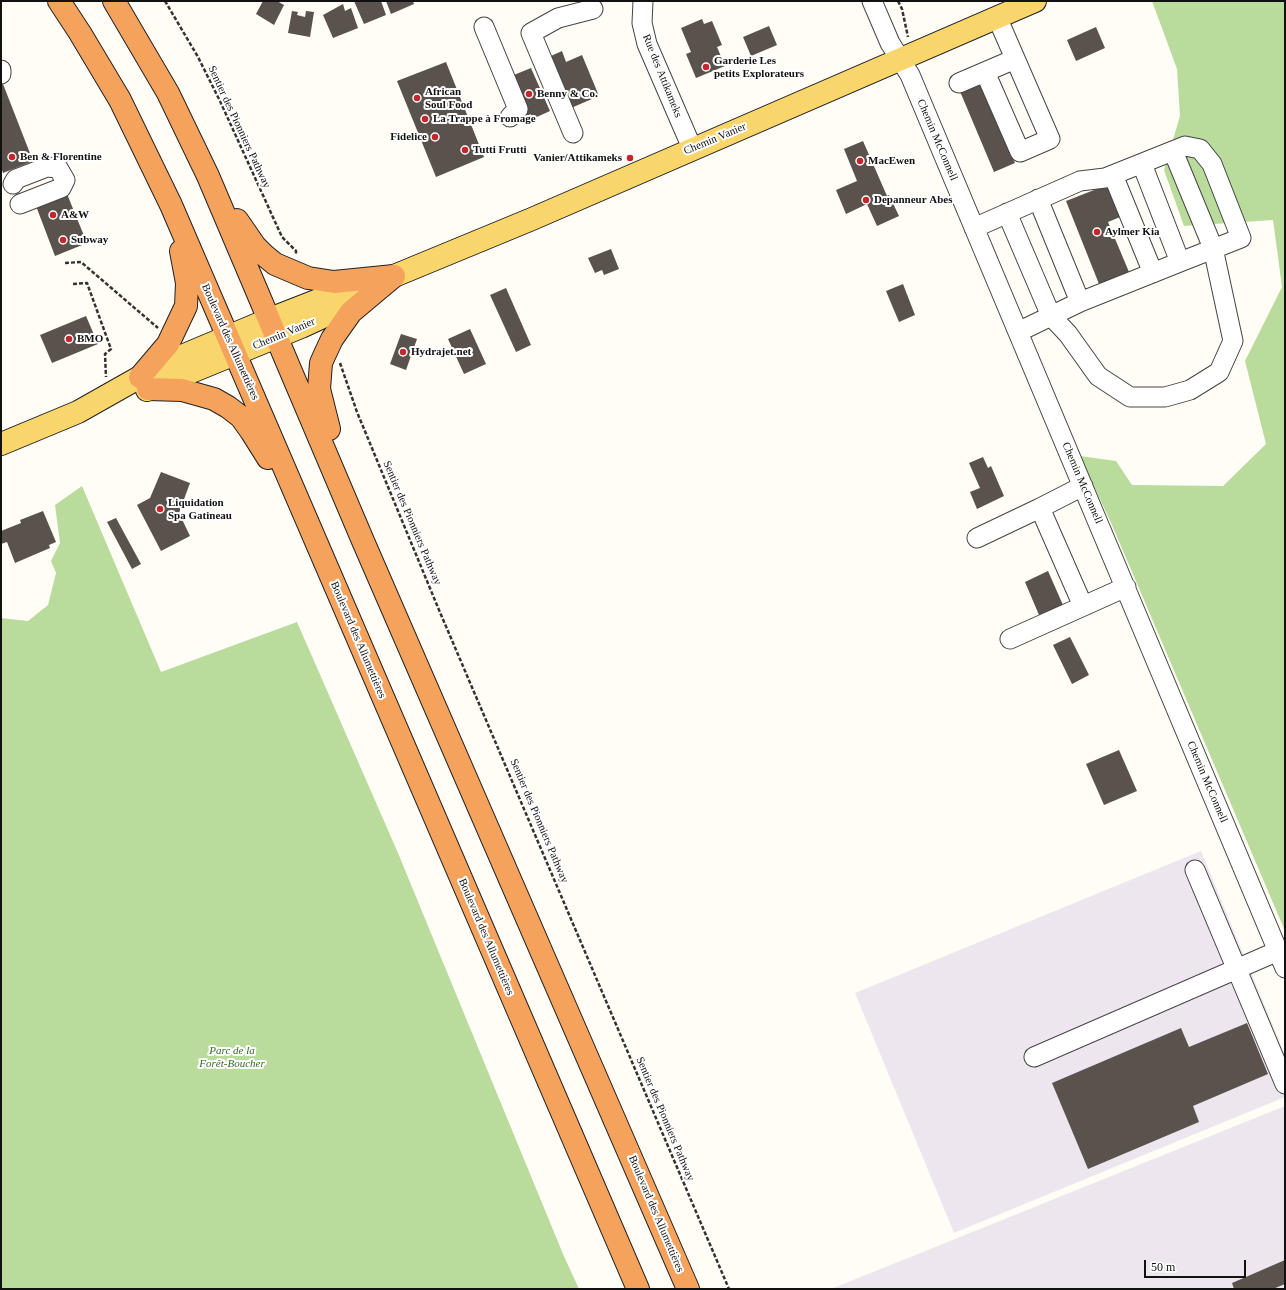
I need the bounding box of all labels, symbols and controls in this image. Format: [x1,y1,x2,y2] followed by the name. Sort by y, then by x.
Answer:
[639,32,685,120] street label: Rue des Attikameks
[714,54,804,80] place label: Garderie Les petits Explorateurs
[701,62,711,72] marker: Garderie Les petits Explorateurs
[205,64,273,190] street label: Sentier des Pionniers Pathway
[425,85,472,111] place label: African Soul Food
[537,87,598,101] place label: Benny & Co.
[524,89,534,99] marker: Benny & Co.
[412,93,422,103] marker: African Soul Food
[914,97,960,183] street label: Chemin McConnell
[433,112,536,126] place label: La Trappe à Fromage
[420,114,430,124] marker: La Trappe à Fromage
[682,120,748,158] street label: Chemin Vanier
[390,130,427,144] place label: Fidelice
[430,132,440,142] marker: Fidelice
[473,143,527,157] place label: Tutti Frutti
[460,145,470,155] marker: Tutti Frutti
[20,150,102,164] place label: Ben & Florentine
[533,151,622,165] place label: Vanier/Attikameks
[7,152,17,162] marker: Ben & Florentine
[625,153,635,163] marker: Vanier/Attikameks
[868,154,915,168] place label: MacEwen
[855,156,865,166] marker: MacEwen
[874,193,953,207] place label: Depanneur Abes
[861,195,871,205] marker: Depanneur Abes
[61,208,89,222] place label: A&W
[48,210,58,220] marker: A&W
[1105,225,1159,239] place label: Aylmer Kia
[1092,227,1102,237] marker: Aylmer Kia
[71,233,108,247] place label: Subway
[58,235,68,245] marker: Subway
[198,282,262,402] street label: Boulevard des Allumettières
[251,315,317,353] street label: Chemin Vanier
[77,332,103,346] place label: BMO
[64,334,74,344] marker: BMO
[411,345,471,359] place label: Hydrajet.net
[398,347,408,357] marker: Hydrajet.net
[1059,440,1105,526] street label: Chemin McConnell
[380,459,444,587] street label: Sentier des Pionniers Pathway
[168,496,232,522] place label: Liquidation Spa Gatineau
[155,504,165,514] marker: Liquidation Spa Gatineau
[327,579,389,701] street label: Boulevard des Allumettières
[1184,739,1230,825] street label: Chemin McConnell
[507,757,571,885] street label: Sentier des Pionniers Pathway
[455,876,517,998] street label: Boulevard des Allumettières
[199,1044,265,1070] park label: Parc de la Forêt-Boucher
[633,1055,697,1183] street label: Sentier des Pionniers Pathway
[625,1153,687,1275] street label: Boulevard des Allumettières
[1146,1252,1248,1278] scale bar
[1151,1260,1175,1274] text: 50 m

